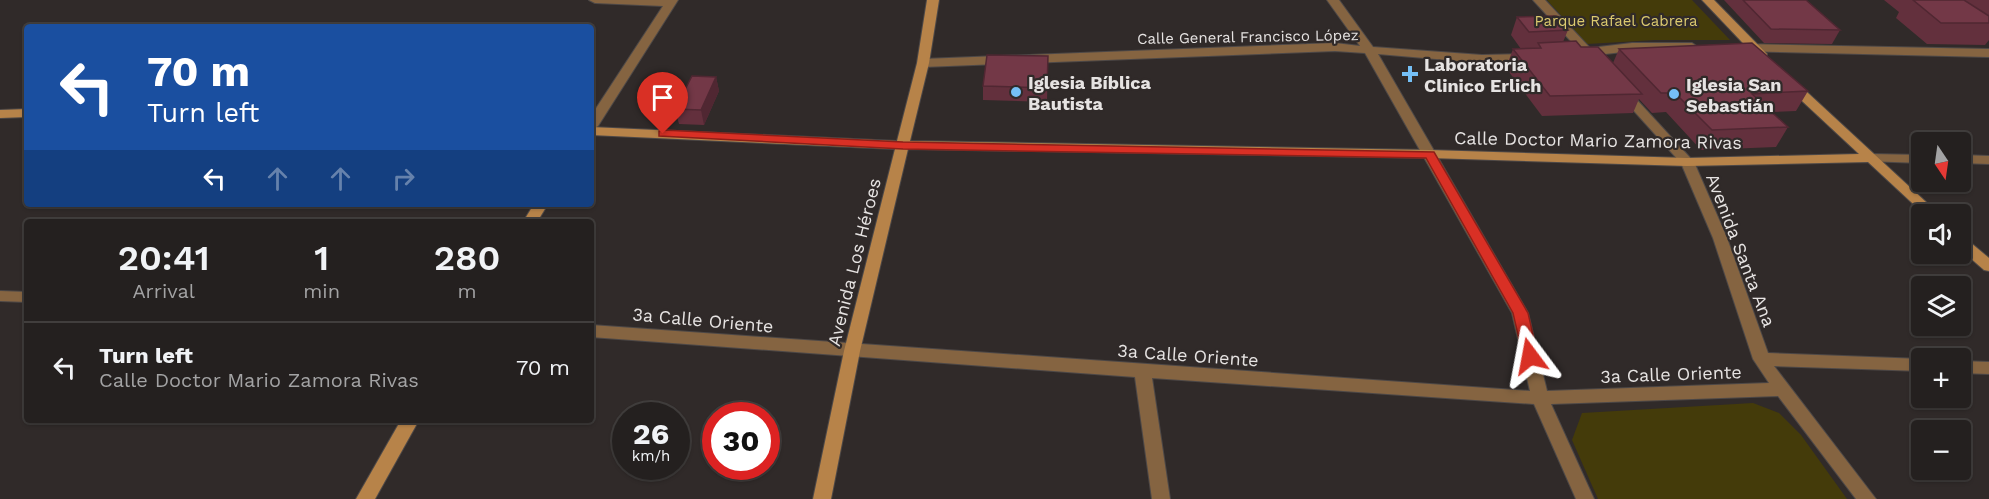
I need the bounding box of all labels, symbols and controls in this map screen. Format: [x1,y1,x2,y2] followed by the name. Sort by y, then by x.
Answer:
[1534,12,1698,30] park label: Parque Rafael Cabrera
[1137,26,1359,48] street label: Calle General Francisco López
[147,47,250,96] text: 70 m
[48,48,126,126] icon: left
[1424,54,1542,96] place label: Laboratoria Clinico Erlich
[1401,65,1419,83] marker: Laboratoria Clinico Erlich
[637,72,688,134] pin
[1028,72,1151,114] place label: Iglesia Bíblica Bautista
[1686,74,1781,116] place label: Iglesia San Sebastián
[646,81,679,114] icon: arrive
[1009,85,1023,99] marker: Iglesia Bíblica Bautista
[1667,87,1681,101] marker: Iglesia San Sebastián
[147,97,259,129] text: Turn left
[1454,127,1742,153] street label: Calle Doctor Mario Zamora Rivas
[1911,132,1971,192] north arrow
[1911,132,1971,480] map controls
[198,162,231,195] icon: left
[261,162,294,195] icon: ahead
[324,162,357,195] icon: ahead
[387,162,420,195] icon: right
[1702,170,1780,330] street label: Avenida Santa Ana
[823,176,885,348] street label: Avenida Los Héroes
[1911,204,1971,264] button: sound
[118,237,210,279] text: 20:41
[314,237,329,279] text: 1
[434,237,500,279] text: 280
[1911,276,1971,336] button: layers
[132,279,195,303] text: Arrival
[303,279,340,303] text: min
[457,279,477,303] text: m
[632,303,774,337] street label: 3a Calle Oriente
[1498,324,1562,388] position arrow
[1117,340,1259,370] street label: 3a Calle Oriente
[99,343,193,368] text: Turn left
[1911,348,1971,408] button: +
[48,351,81,384] icon: left
[516,355,570,380] text: 70 m
[1600,361,1742,387] street label: 3a Calle Oriente
[99,368,419,392] text: Calle Doctor Mario Zamora Rivas
[702,402,780,480] speed limit sign: 30
[633,416,669,451] text: 26
[1911,420,1971,480] button: −
[632,447,670,465] text: km/h

